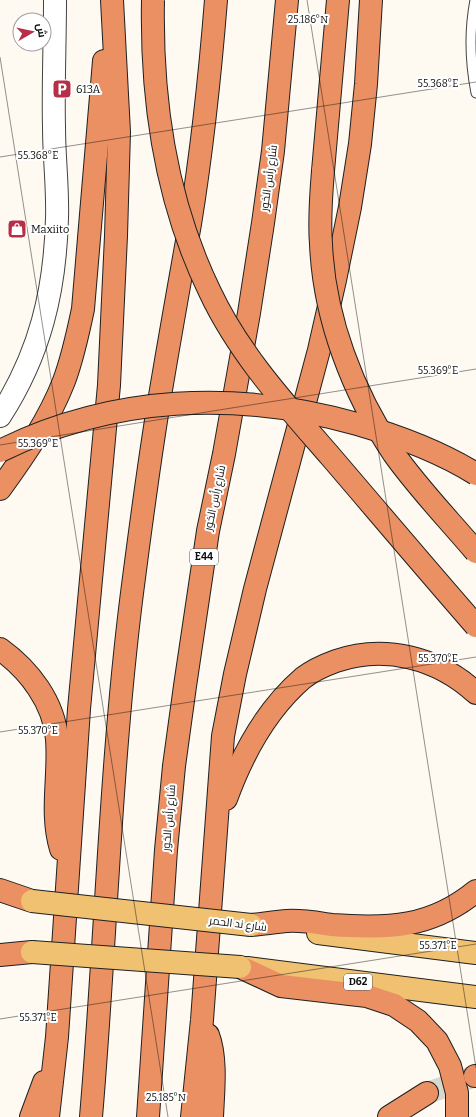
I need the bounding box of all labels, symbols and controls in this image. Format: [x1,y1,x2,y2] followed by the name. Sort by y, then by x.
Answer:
[12,12,52,52] north arrow
[288,14,328,26] text: 25.186°N
[34,23,49,39] text: ش
[51,78,73,100] parking icon: 613A
[418,78,458,90] text: 55.368°E
[76,83,101,96] place label: 613A
[257,144,281,213] street label: شارع رأس الخور
[18,150,58,162] text: 55.368°E
[6,218,28,240] shop icon: Maxiito
[31,223,69,236] place label: Maxiito
[418,365,458,377] text: 55.369°E
[18,438,58,450] text: 55.369°E
[201,464,229,533] street label: شارع رأس الخور
[190,549,218,565] road number: E44
[418,653,458,665] text: 55.370°E
[18,725,58,737] text: 55.370°E
[159,784,179,853] street label: شارع رأس الخور
[207,914,268,935] street label: شارع ند الحمر
[419,940,457,952] text: 55.371°E
[344,974,372,990] road number: D62
[19,1012,57,1024] text: 55.371°E
[146,1092,186,1104] text: 25.185°N

